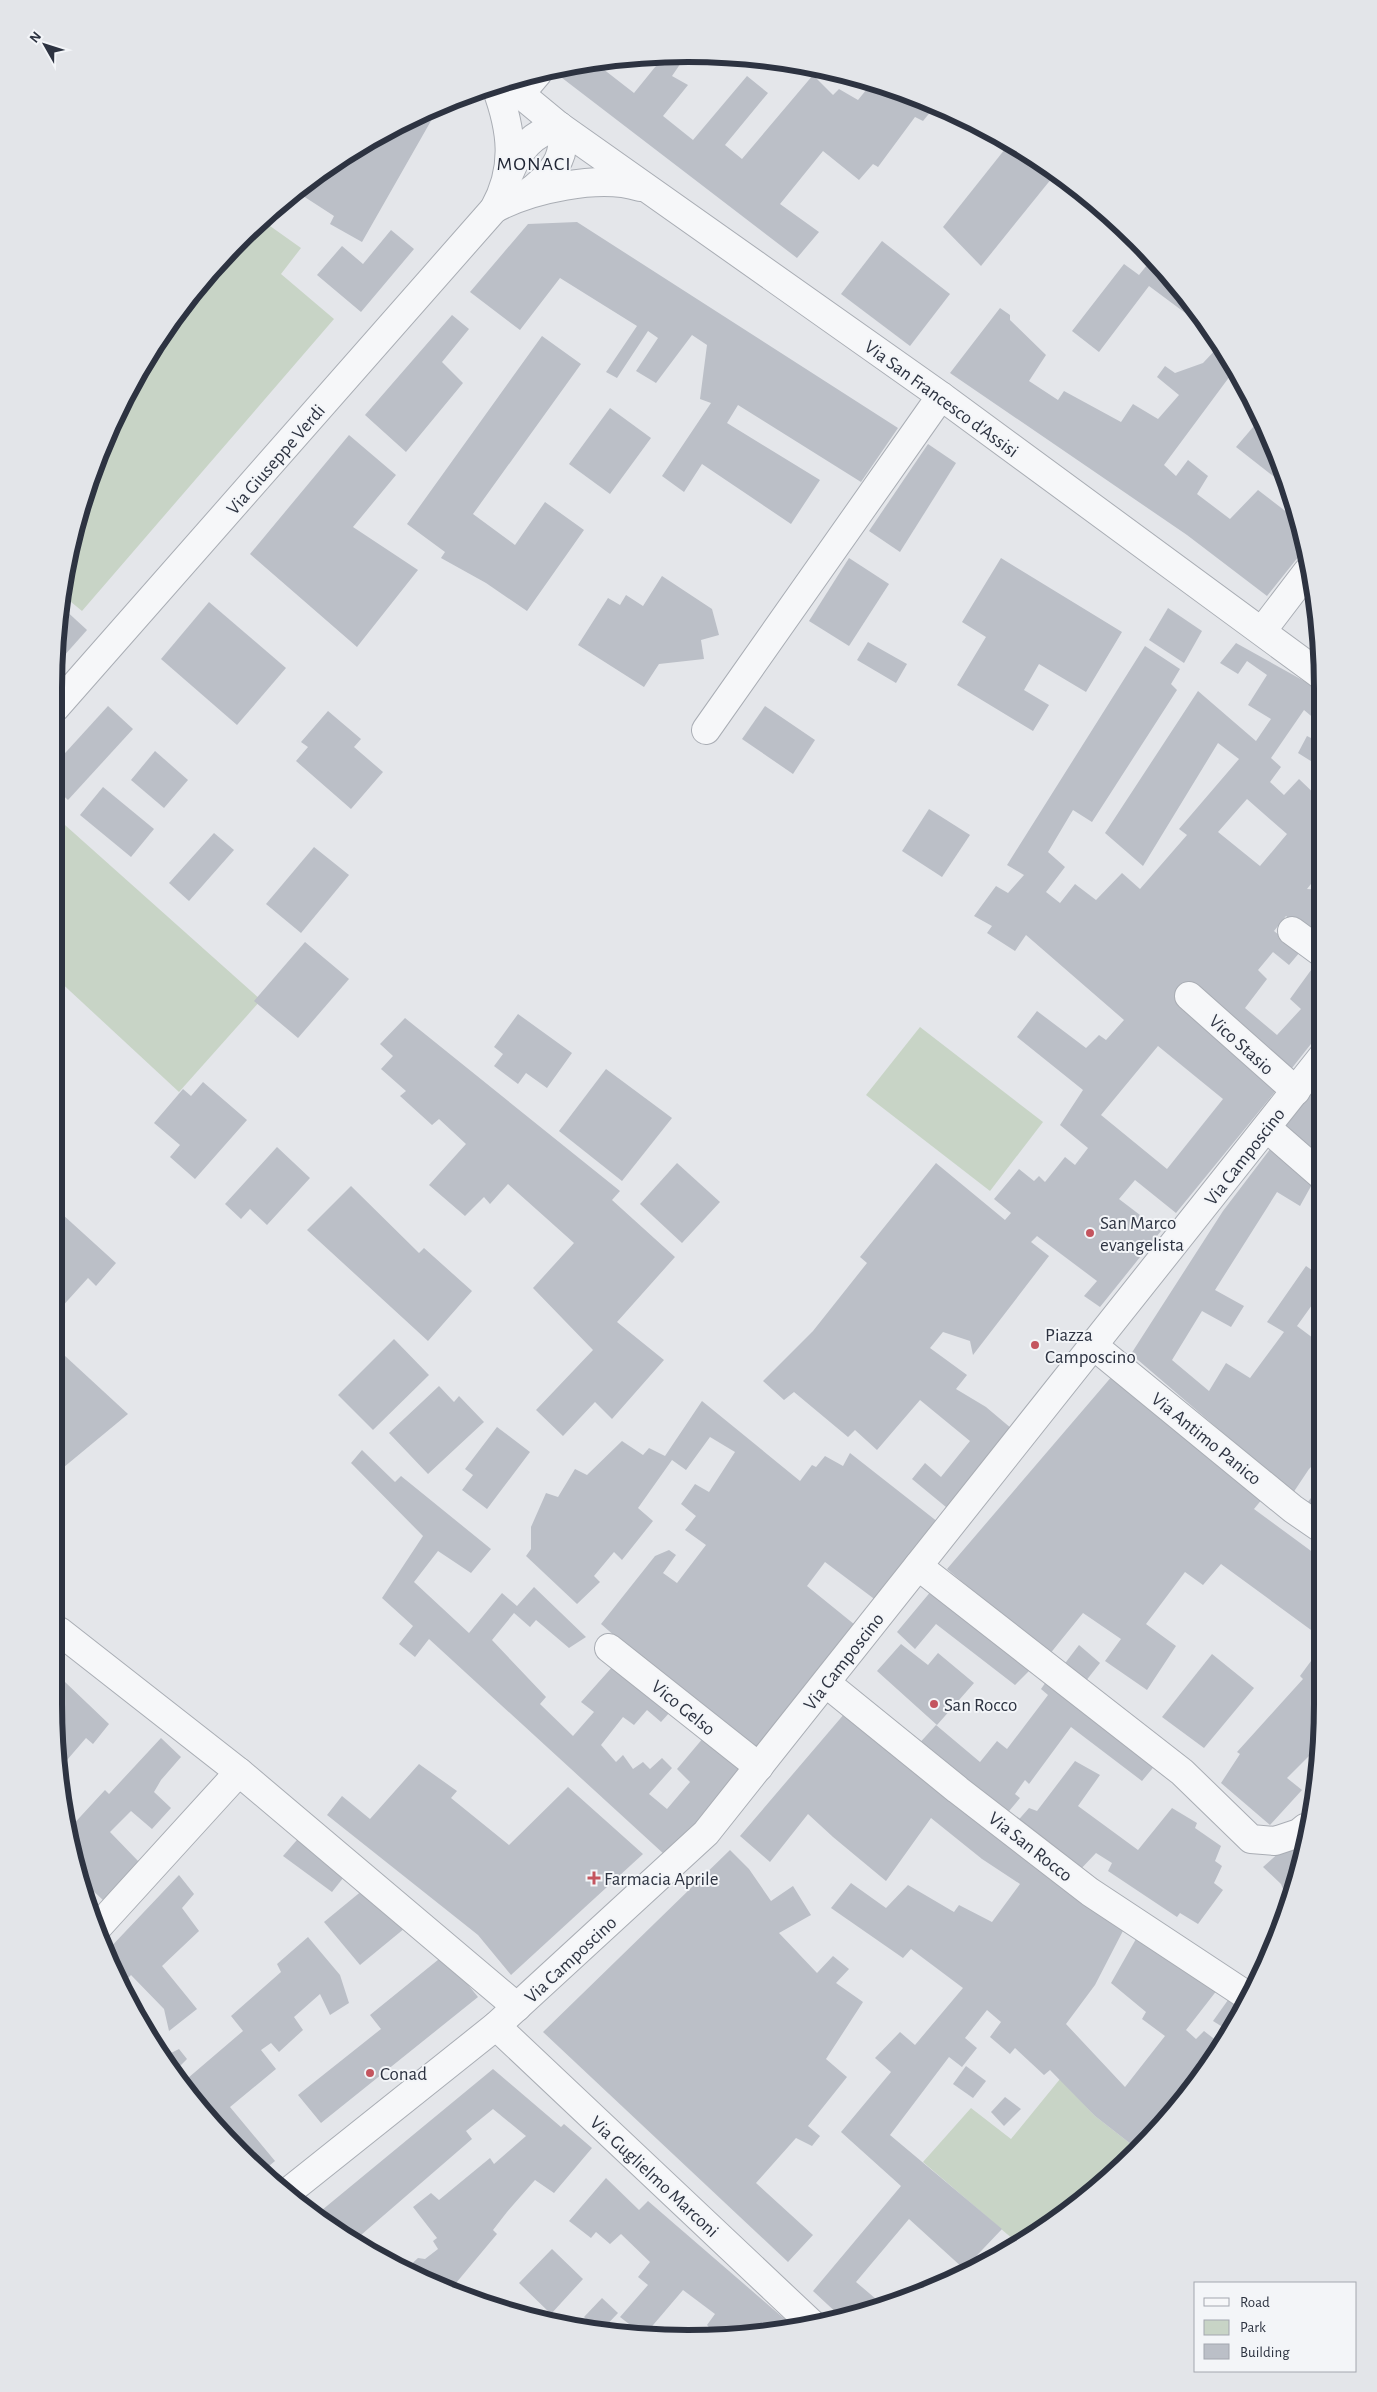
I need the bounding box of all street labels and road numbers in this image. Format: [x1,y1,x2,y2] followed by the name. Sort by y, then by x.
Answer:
[861,337,1022,461] street label: Via San Francesco d'Assisi
[223,401,329,519] street label: Via Giuseppe Verdi
[1205,1011,1277,1079] street label: Vico Stasio
[1201,1105,1289,1209] street label: Via Camposcino
[1148,1389,1265,1489] street label: Via Antimo Panico
[800,1610,888,1714] street label: Via Camposcino
[648,1677,719,1739] street label: Vico Gelso
[985,1809,1076,1886] street label: Via San Rocco
[521,1913,621,2007] street label: Via Camposcino
[586,2113,722,2241] street label: Via Guglielmo Marconi

